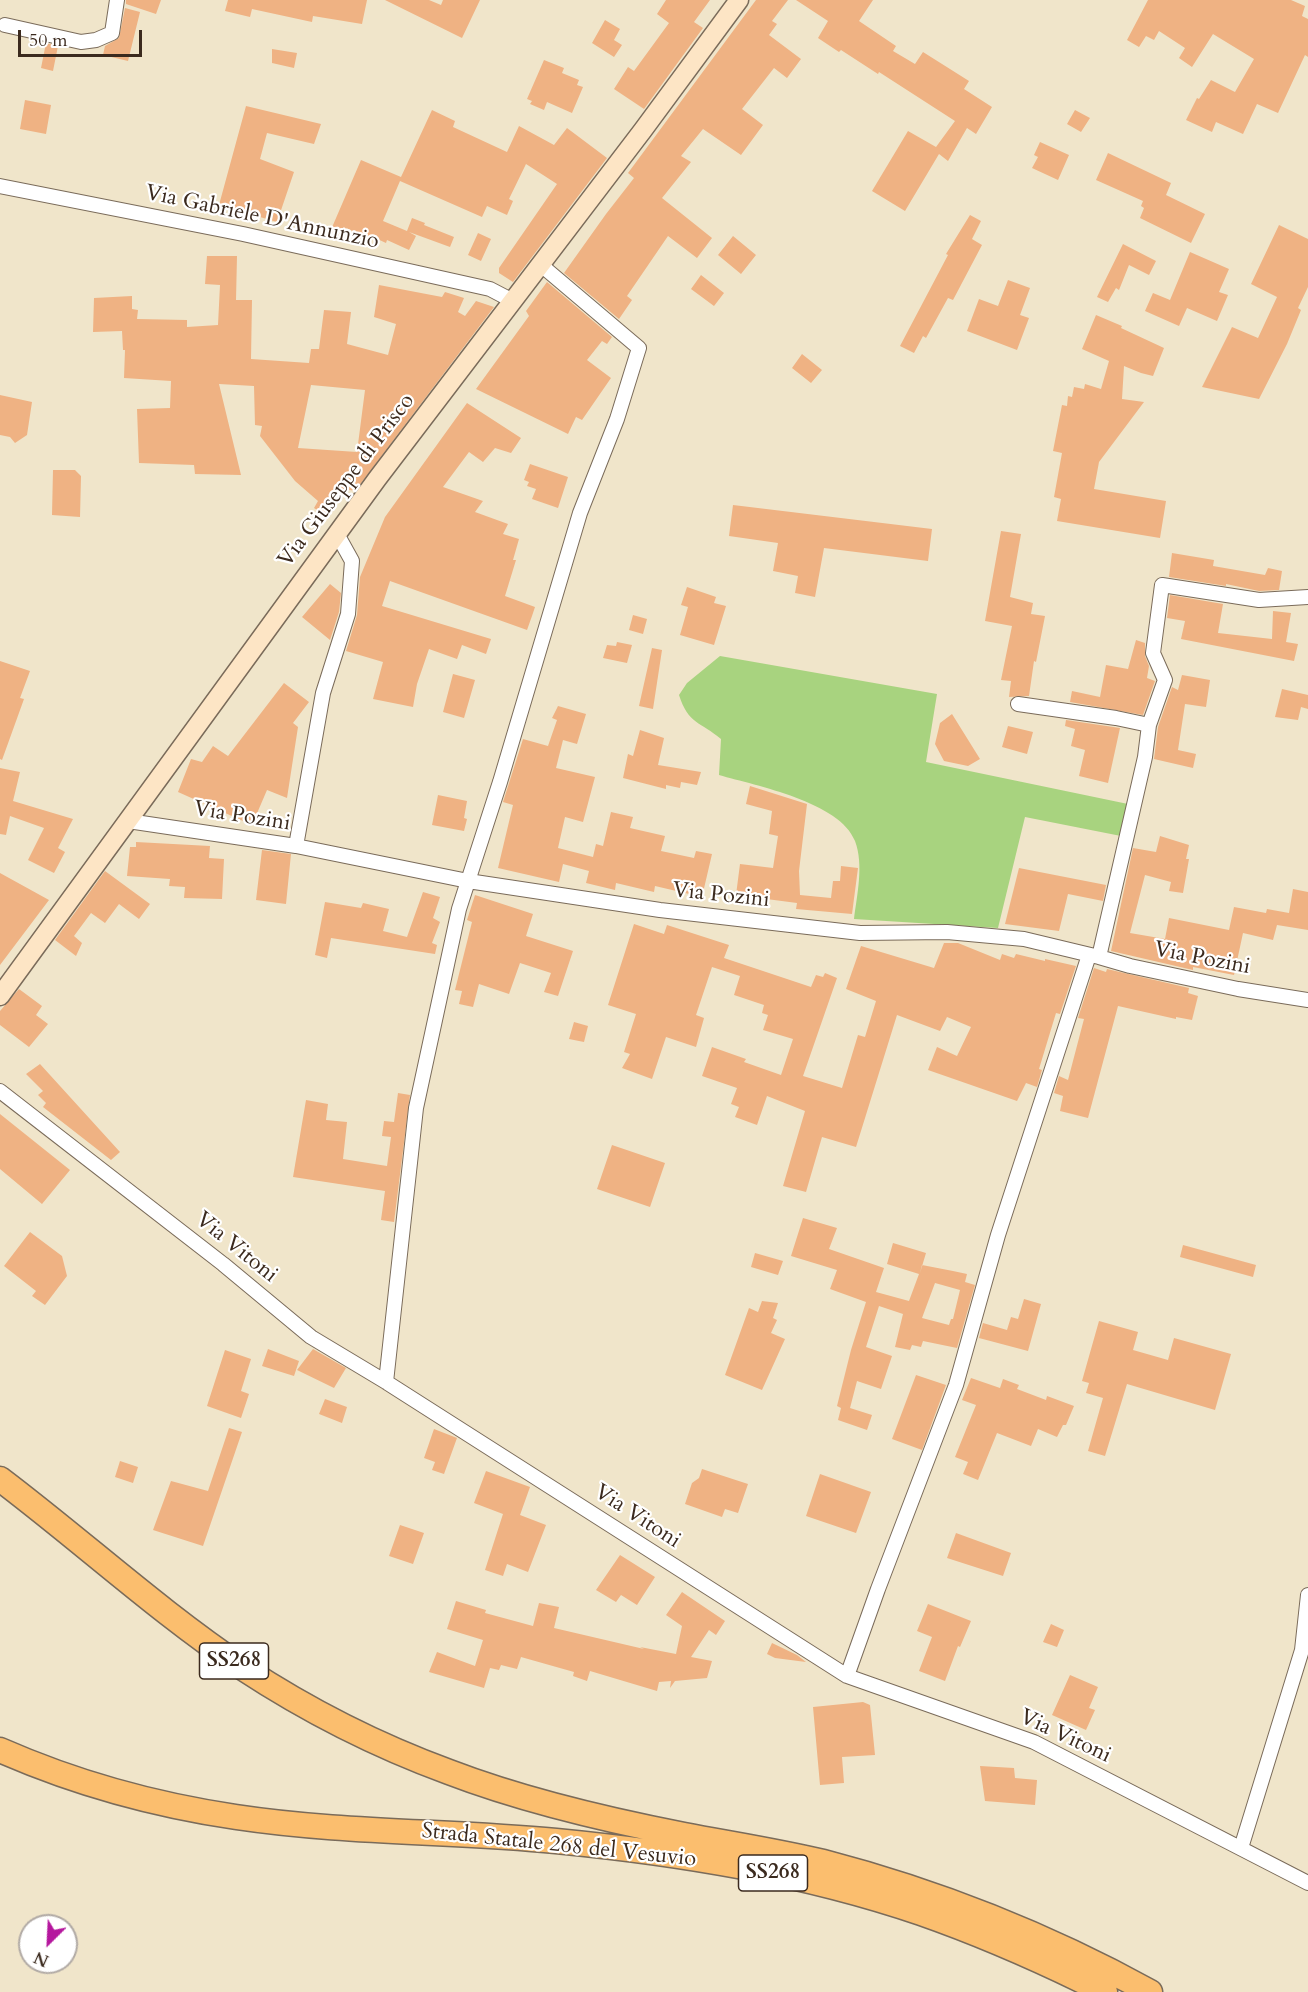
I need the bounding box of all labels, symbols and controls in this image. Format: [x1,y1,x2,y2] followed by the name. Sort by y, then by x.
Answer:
[21,18,146,56] scale bar
[29,28,68,53] text: 50 m
[143,180,381,256] street label: Via Gabriele D'Annunzio
[273,389,421,573] street label: Via Giuseppe di Prisco
[192,796,292,838] street label: Via Pozini
[671,878,771,914] street label: Via Pozini
[1152,937,1252,981] street label: Via Pozini
[190,1207,282,1289] street label: Via Vitoni
[589,1479,685,1555] street label: Via Vitoni
[200,1643,268,1679] road number: SS268
[1015,1704,1115,1770] street label: Via Vitoni
[420,1818,698,1874] street label: Strada Statale 268 del Vesuvio
[738,1855,808,1891] road number: SS268
[18,1914,78,1974] north arrow
[31,1946,52,1971] text: N

